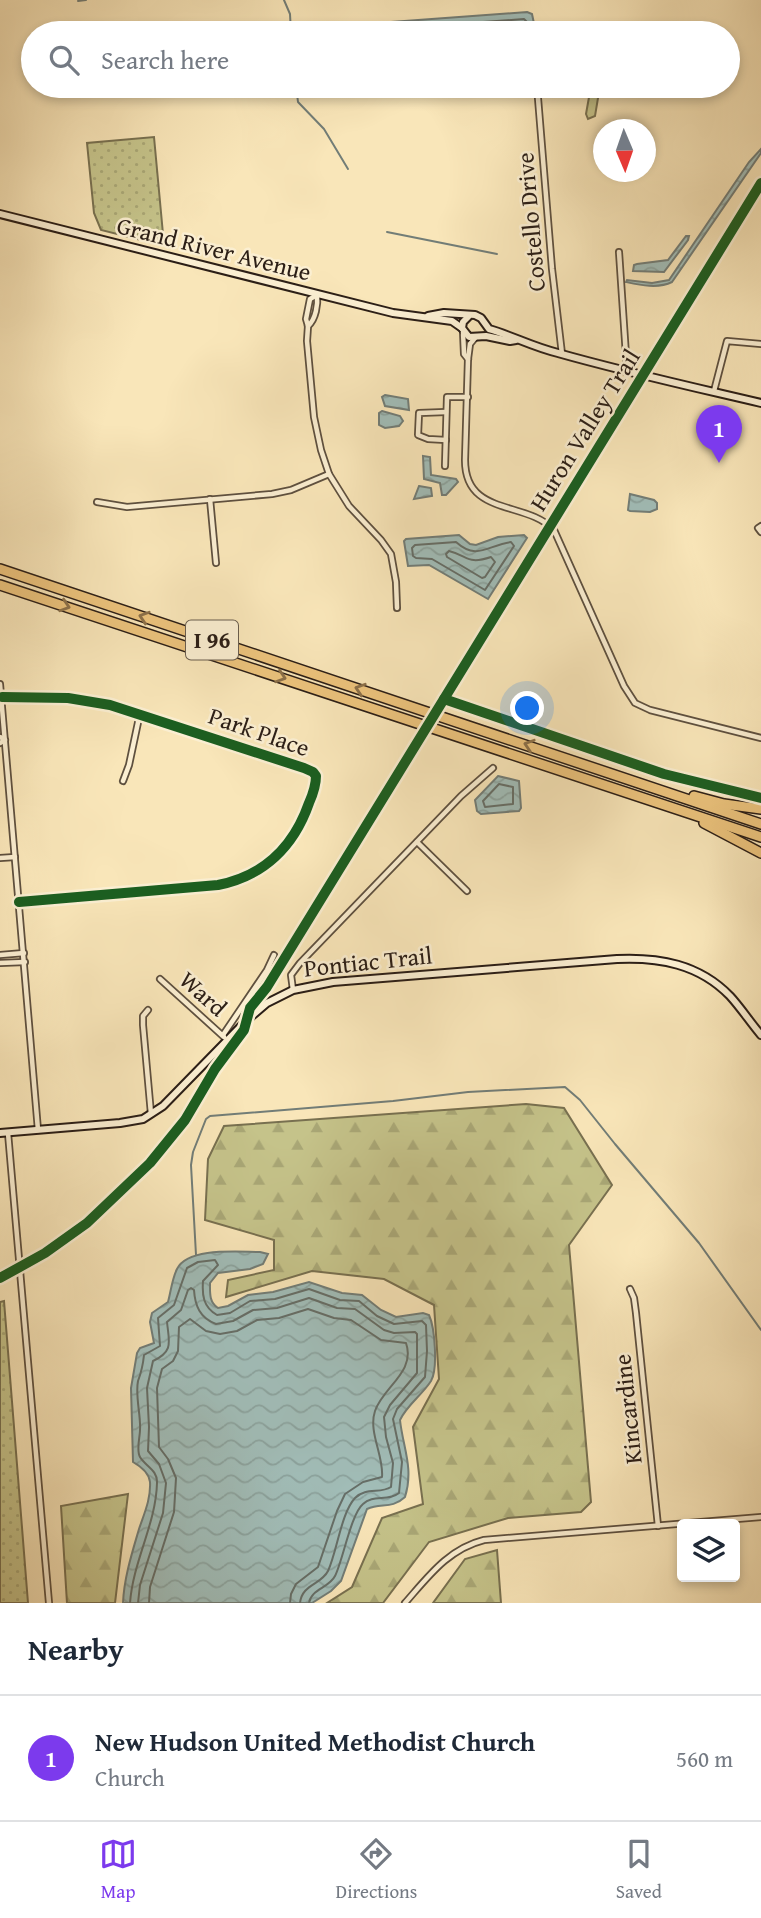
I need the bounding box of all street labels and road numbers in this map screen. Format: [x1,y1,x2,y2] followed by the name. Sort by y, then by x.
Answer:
[507,151,554,293] street label: Costello Drive
[113,207,315,290] street label: Grand River Avenue
[521,342,649,517] street label: Huron Valley Trail
[186,620,238,660] road number: I 96
[204,698,314,765] street label: Park Place
[302,937,434,986] street label: Pontiac Trail
[172,963,235,1025] street label: Ward
[604,1352,651,1466] street label: Kincardine

